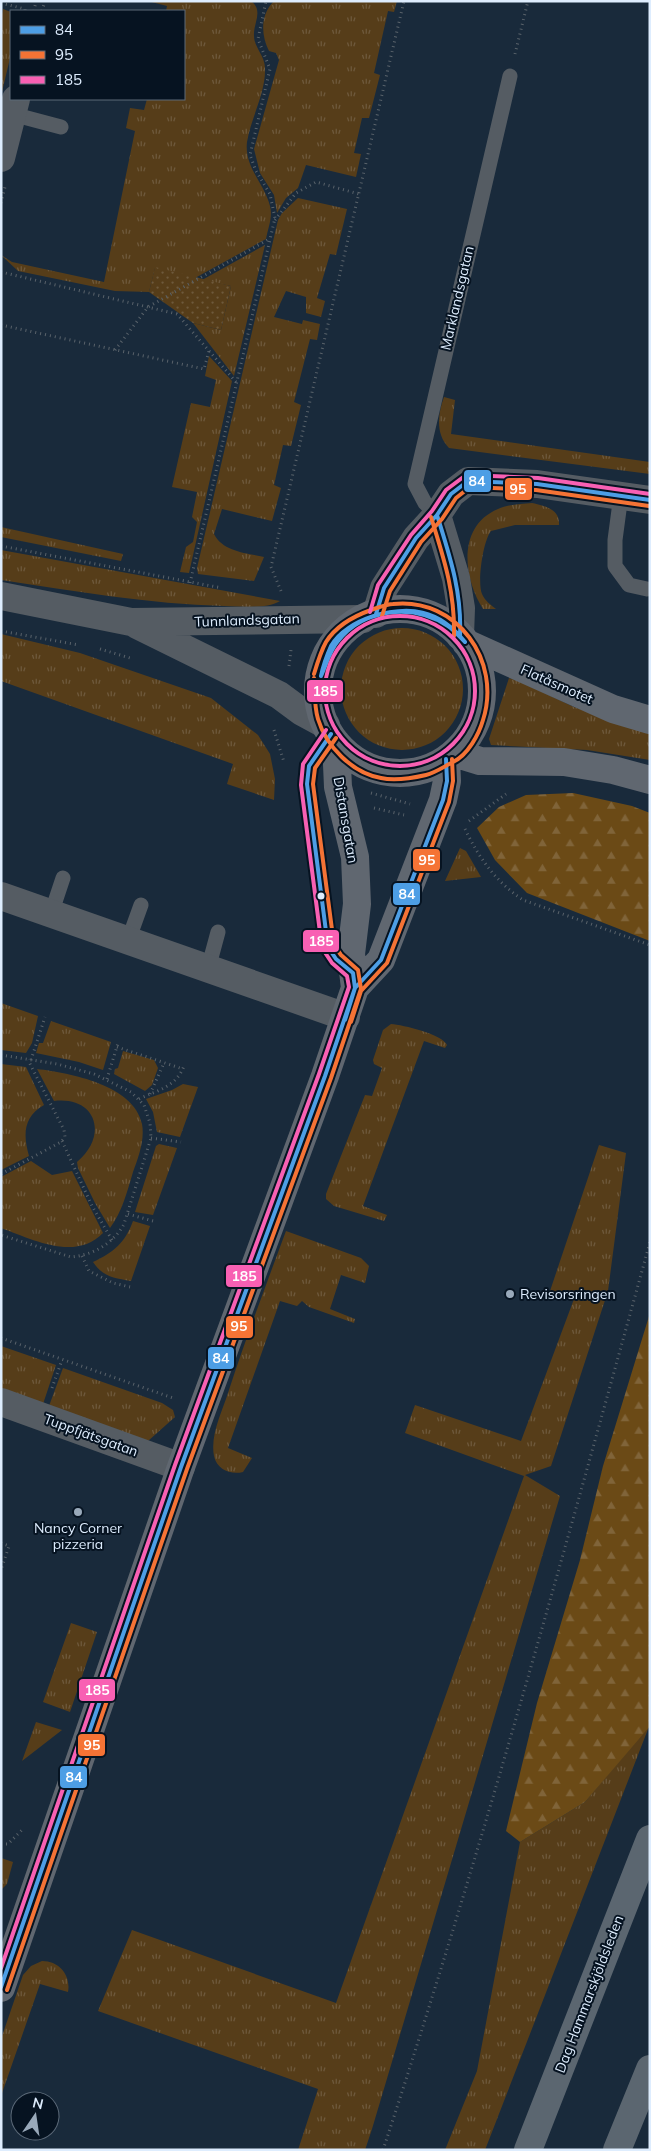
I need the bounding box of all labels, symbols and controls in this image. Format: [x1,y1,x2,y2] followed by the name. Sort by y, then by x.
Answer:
[10,10,185,100] legend
[55,20,73,39] text: 84
[55,45,73,64] text: 95
[55,70,82,89] text: 185
[436,244,478,352] street label: Marklandsgatan
[463,469,492,493] line badge: 84
[469,472,486,490] text: 84
[504,477,533,501] line badge: 95
[510,480,526,498] text: 95
[194,609,300,631] street label: Tunnlandsgatan
[518,660,596,708] street label: Flatåsmotet
[306,679,344,703] line badge: 185
[312,682,338,700] text: 185
[330,775,362,865] street label: Distansgatan
[412,848,441,872] line badge: 95
[419,851,435,869] text: 95
[392,882,421,906] line badge: 84
[399,885,416,903] text: 84
[316,891,326,901] unlabelled marker
[302,929,340,953] line badge: 185
[308,932,334,950] text: 185
[225,1264,263,1288] line badge: 185
[231,1267,257,1285] text: 185
[520,1285,616,1303] place label: Revisorsringen
[504,1288,516,1300] marker: Revisorsringen
[225,1315,254,1339] line badge: 95
[231,1317,247,1335] text: 95
[207,1346,235,1370] line badge: 84
[213,1349,230,1367] text: 84
[41,1410,141,1460] street label: Tuppfjätsgatan
[72,1506,84,1518] marker: Nancy Corner pizzeria
[34,1519,123,1553] place label: Nancy Corner pizzeria
[78,1678,116,1702] line badge: 185
[84,1681,110,1699] text: 185
[77,1733,106,1757] line badge: 95
[84,1736,100,1754] text: 95
[59,1765,88,1789] line badge: 84
[66,1768,83,1786] text: 84
[551,1913,627,2075] street label: Dag Hammarskjöldsleden
[10,2091,60,2141] north arrow
[31,2093,45,2113] text: N

